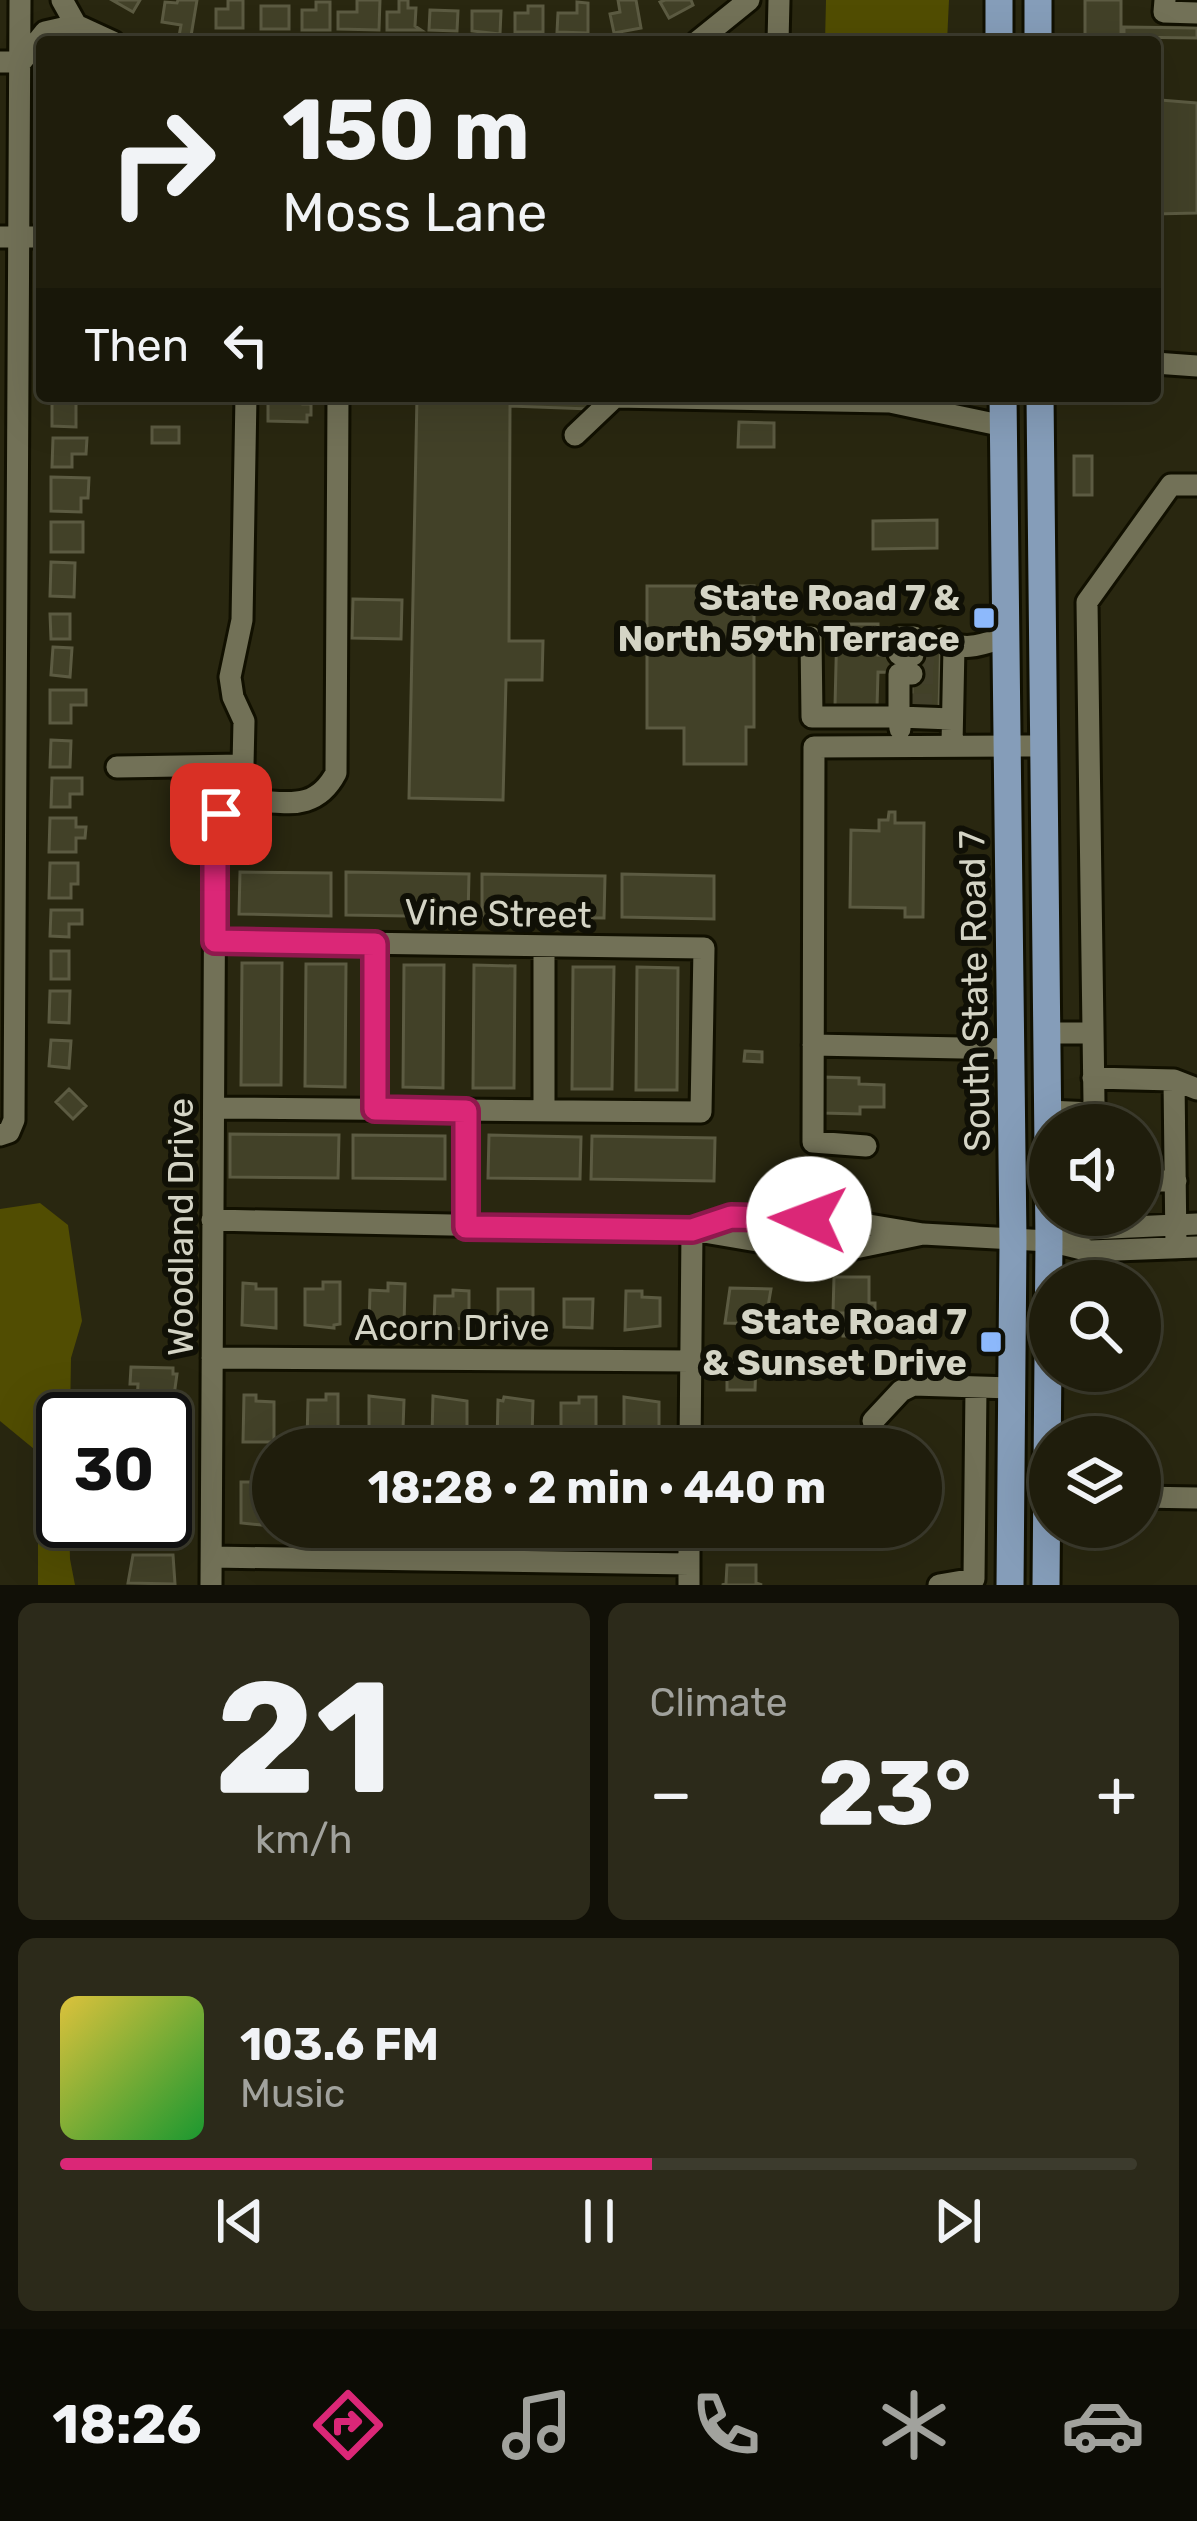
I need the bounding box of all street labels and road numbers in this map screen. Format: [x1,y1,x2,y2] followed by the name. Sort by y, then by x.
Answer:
[950,830,999,1152] street label: South State Road 7
[404,890,592,937] street label: Vine Street
[159,1098,202,1356] street label: Woodland Drive
[354,1306,550,1349] street label: Acorn Drive

